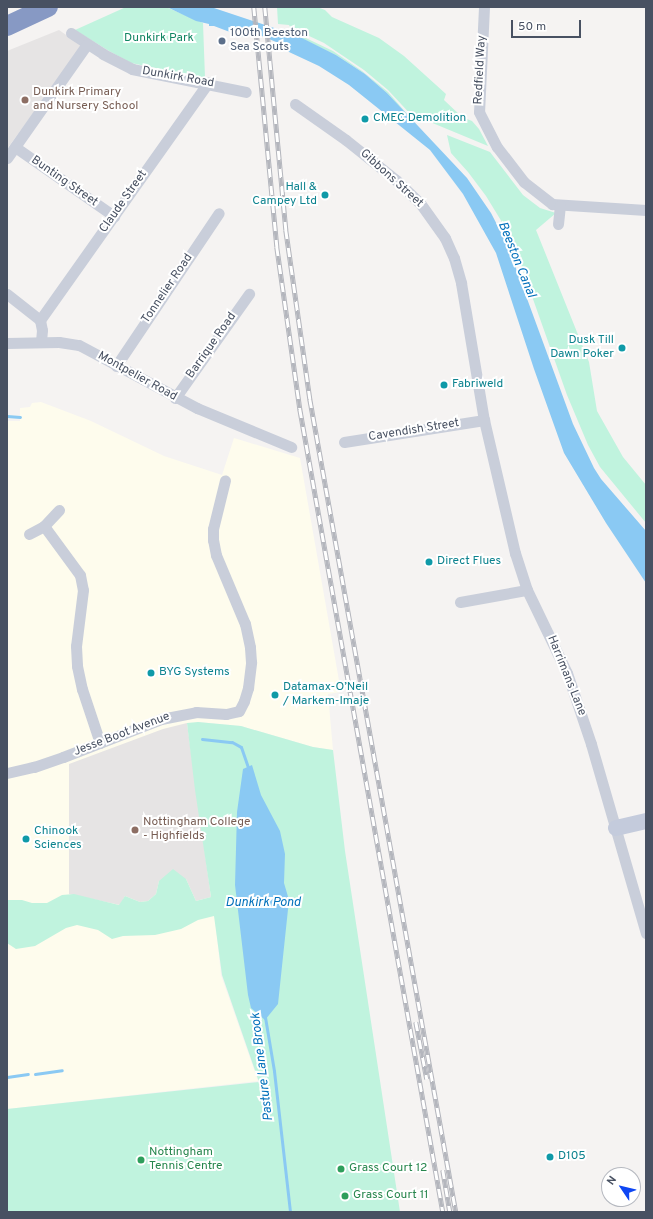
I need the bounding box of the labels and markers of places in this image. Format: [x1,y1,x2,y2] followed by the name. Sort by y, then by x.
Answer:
[230,27,308,55] place label: 100th Beeston Sea Scouts
[217,36,227,46] marker: 100th Beeston Sea Scouts
[33,86,139,114] place label: Dunkirk Primary and Nursery School
[20,95,30,105] marker: Dunkirk Primary and Nursery School
[373,112,466,126] place label: CMEC Demolition
[360,114,370,124] marker: CMEC Demolition
[252,181,317,209] place label: Hall & Campey Ltd
[320,190,330,200] marker: Hall & Campey Ltd
[550,334,614,362] place label: Dusk Till Dawn Poker
[617,343,627,353] marker: Dusk Till Dawn Poker
[452,378,503,392] place label: Fabriweld
[439,380,449,390] marker: Fabriweld
[437,555,501,569] place label: Direct Flues
[424,557,434,567] marker: Direct Flues
[159,666,230,680] place label: BYG Systems
[146,668,156,678] marker: BYG Systems
[283,681,369,709] place label: Datamax-O’Neil / Markem-Imaje
[270,690,280,700] marker: Datamax-O’Neil / Markem-Imaje
[143,816,250,844] place label: Nottingham College - Highfields
[34,825,82,853] place label: Chinook Sciences
[130,825,140,835] marker: Nottingham College - Highfields
[21,834,31,844] marker: Chinook Sciences
[149,1146,223,1174] place label: Nottingham Tennis Centre
[558,1150,586,1164] place label: D105
[545,1152,555,1162] marker: D105
[136,1155,146,1165] marker: Nottingham Tennis Centre
[349,1162,427,1176] place label: Grass Court 12
[336,1164,346,1174] marker: Grass Court 12
[353,1189,429,1203] place label: Grass Court 11
[340,1191,350,1201] marker: Grass Court 11

